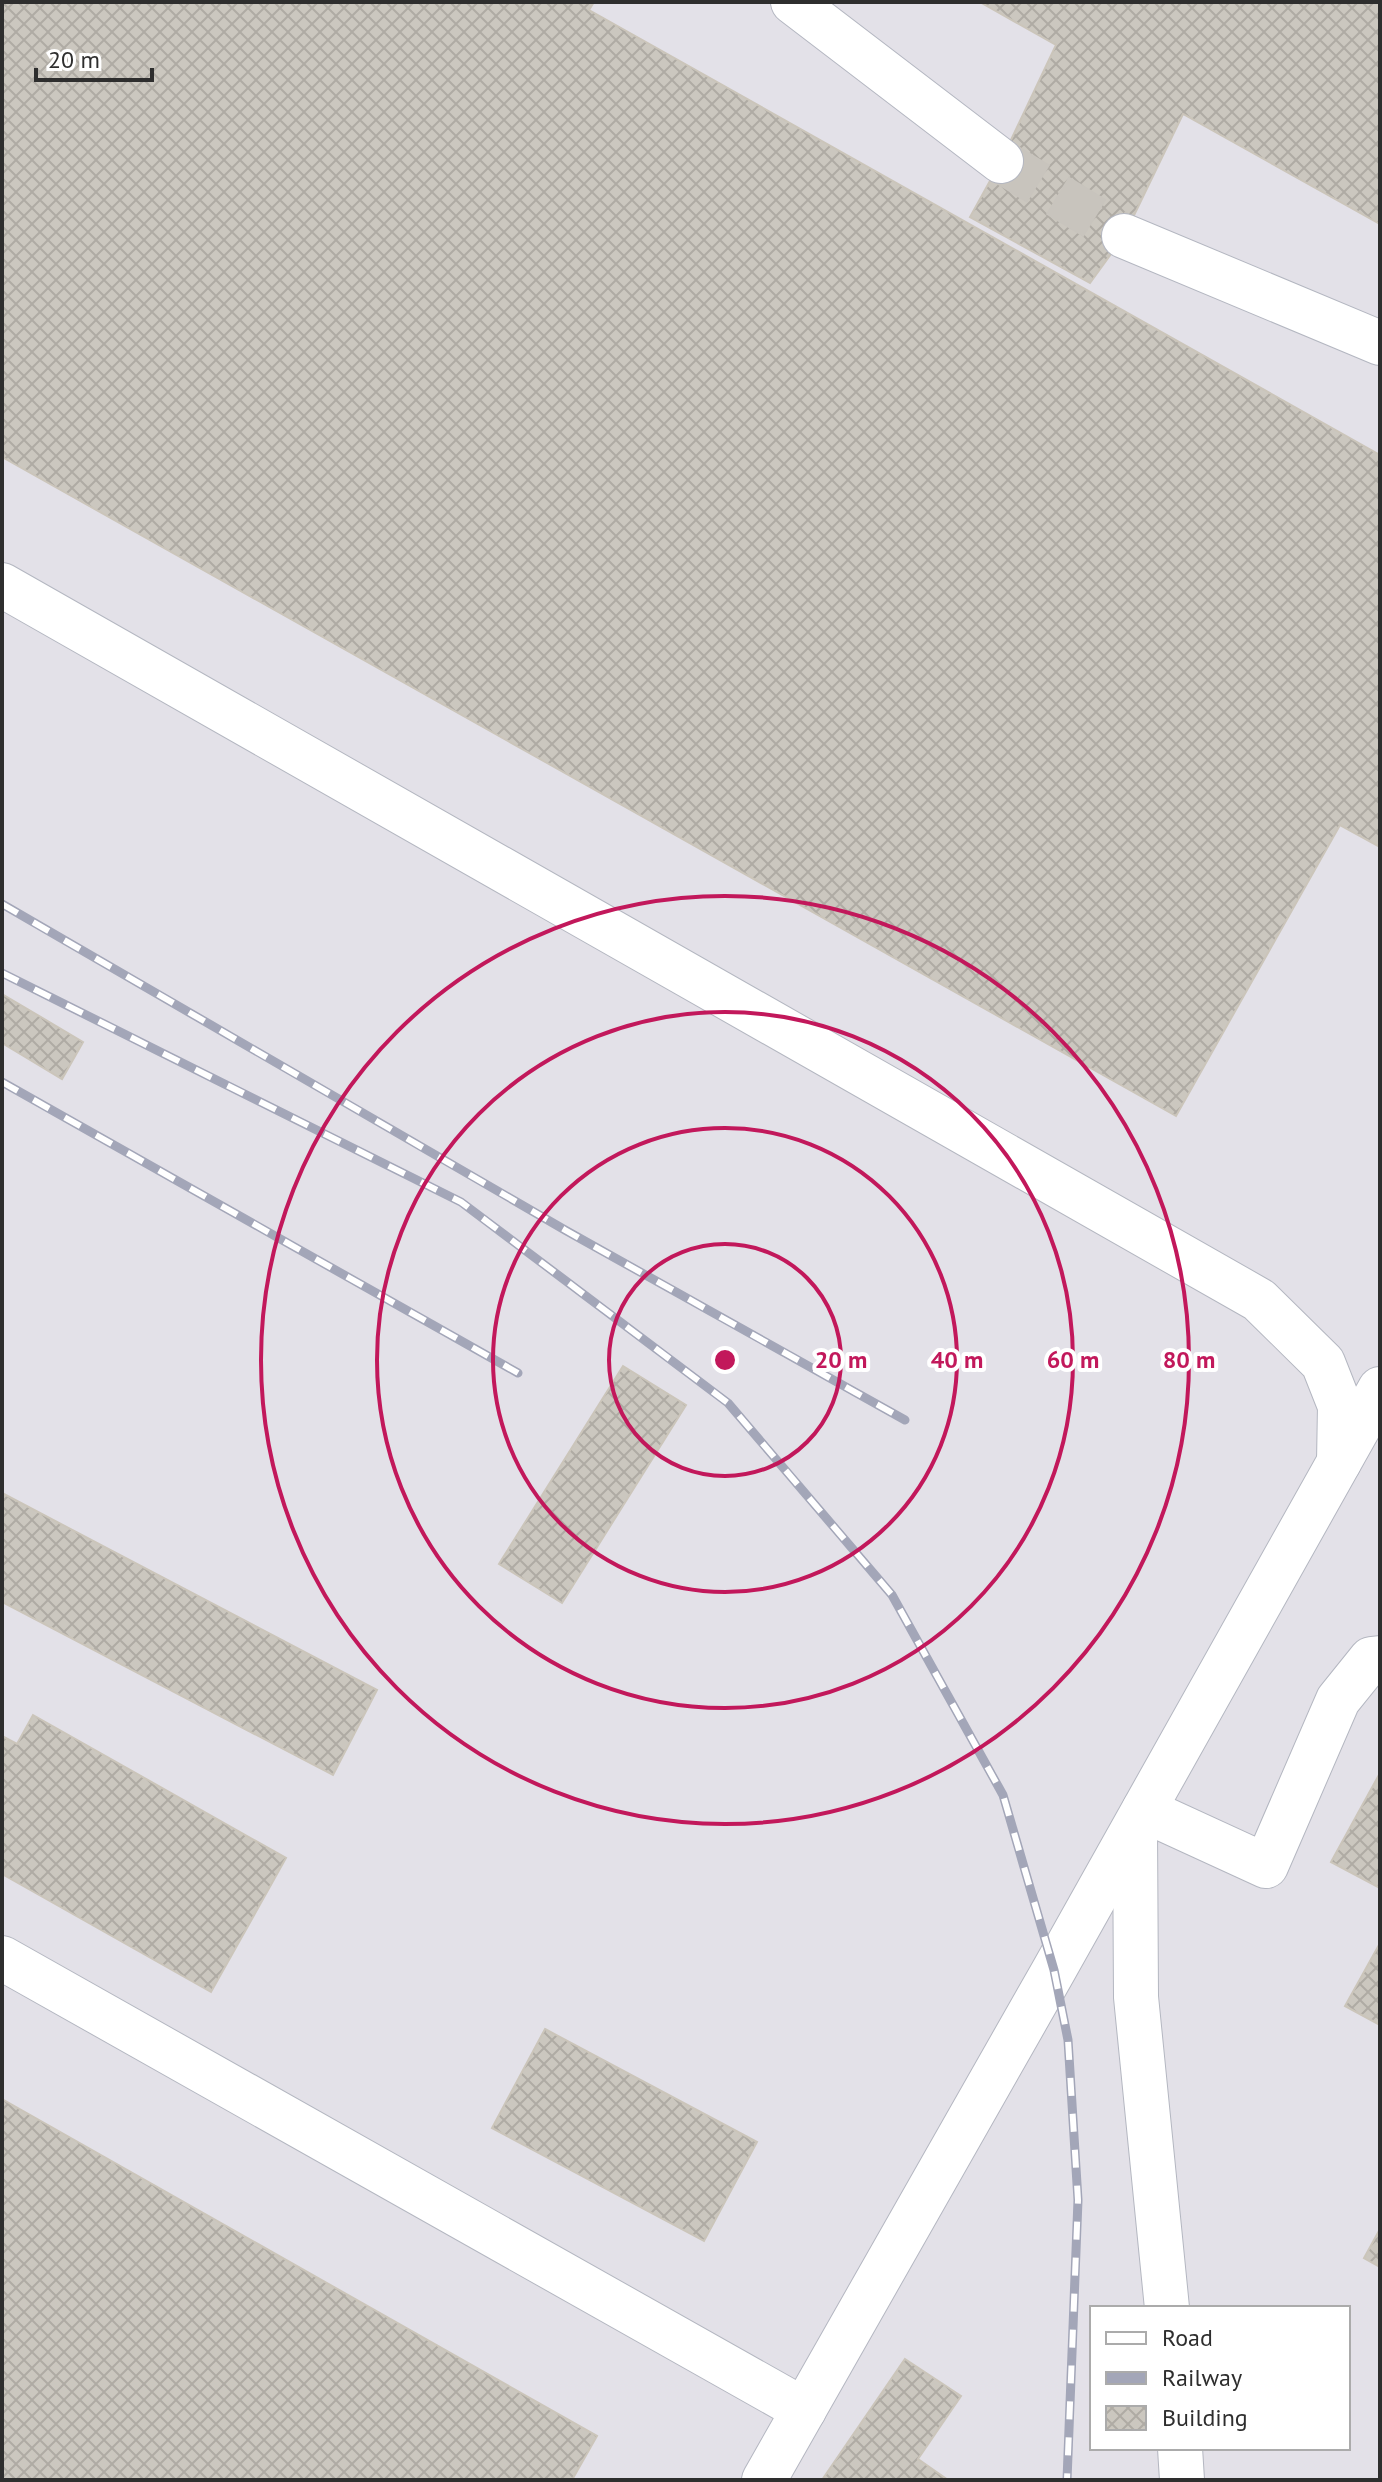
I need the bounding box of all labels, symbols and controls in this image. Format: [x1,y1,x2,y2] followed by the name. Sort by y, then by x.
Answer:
[36,32,152,82] scale bar
[48,44,100,75] text: 20 m
[815,1344,867,1375] text: 20 m
[931,1344,983,1375] text: 40 m
[1047,1344,1099,1375] text: 60 m
[1163,1344,1215,1375] text: 80 m
[711,1346,739,1374] centre of rings
[1090,2306,1350,2450] legend
[1162,2322,1213,2353] text: Road
[1162,2362,1242,2393] text: Railway
[1162,2402,1248,2433] text: Building

